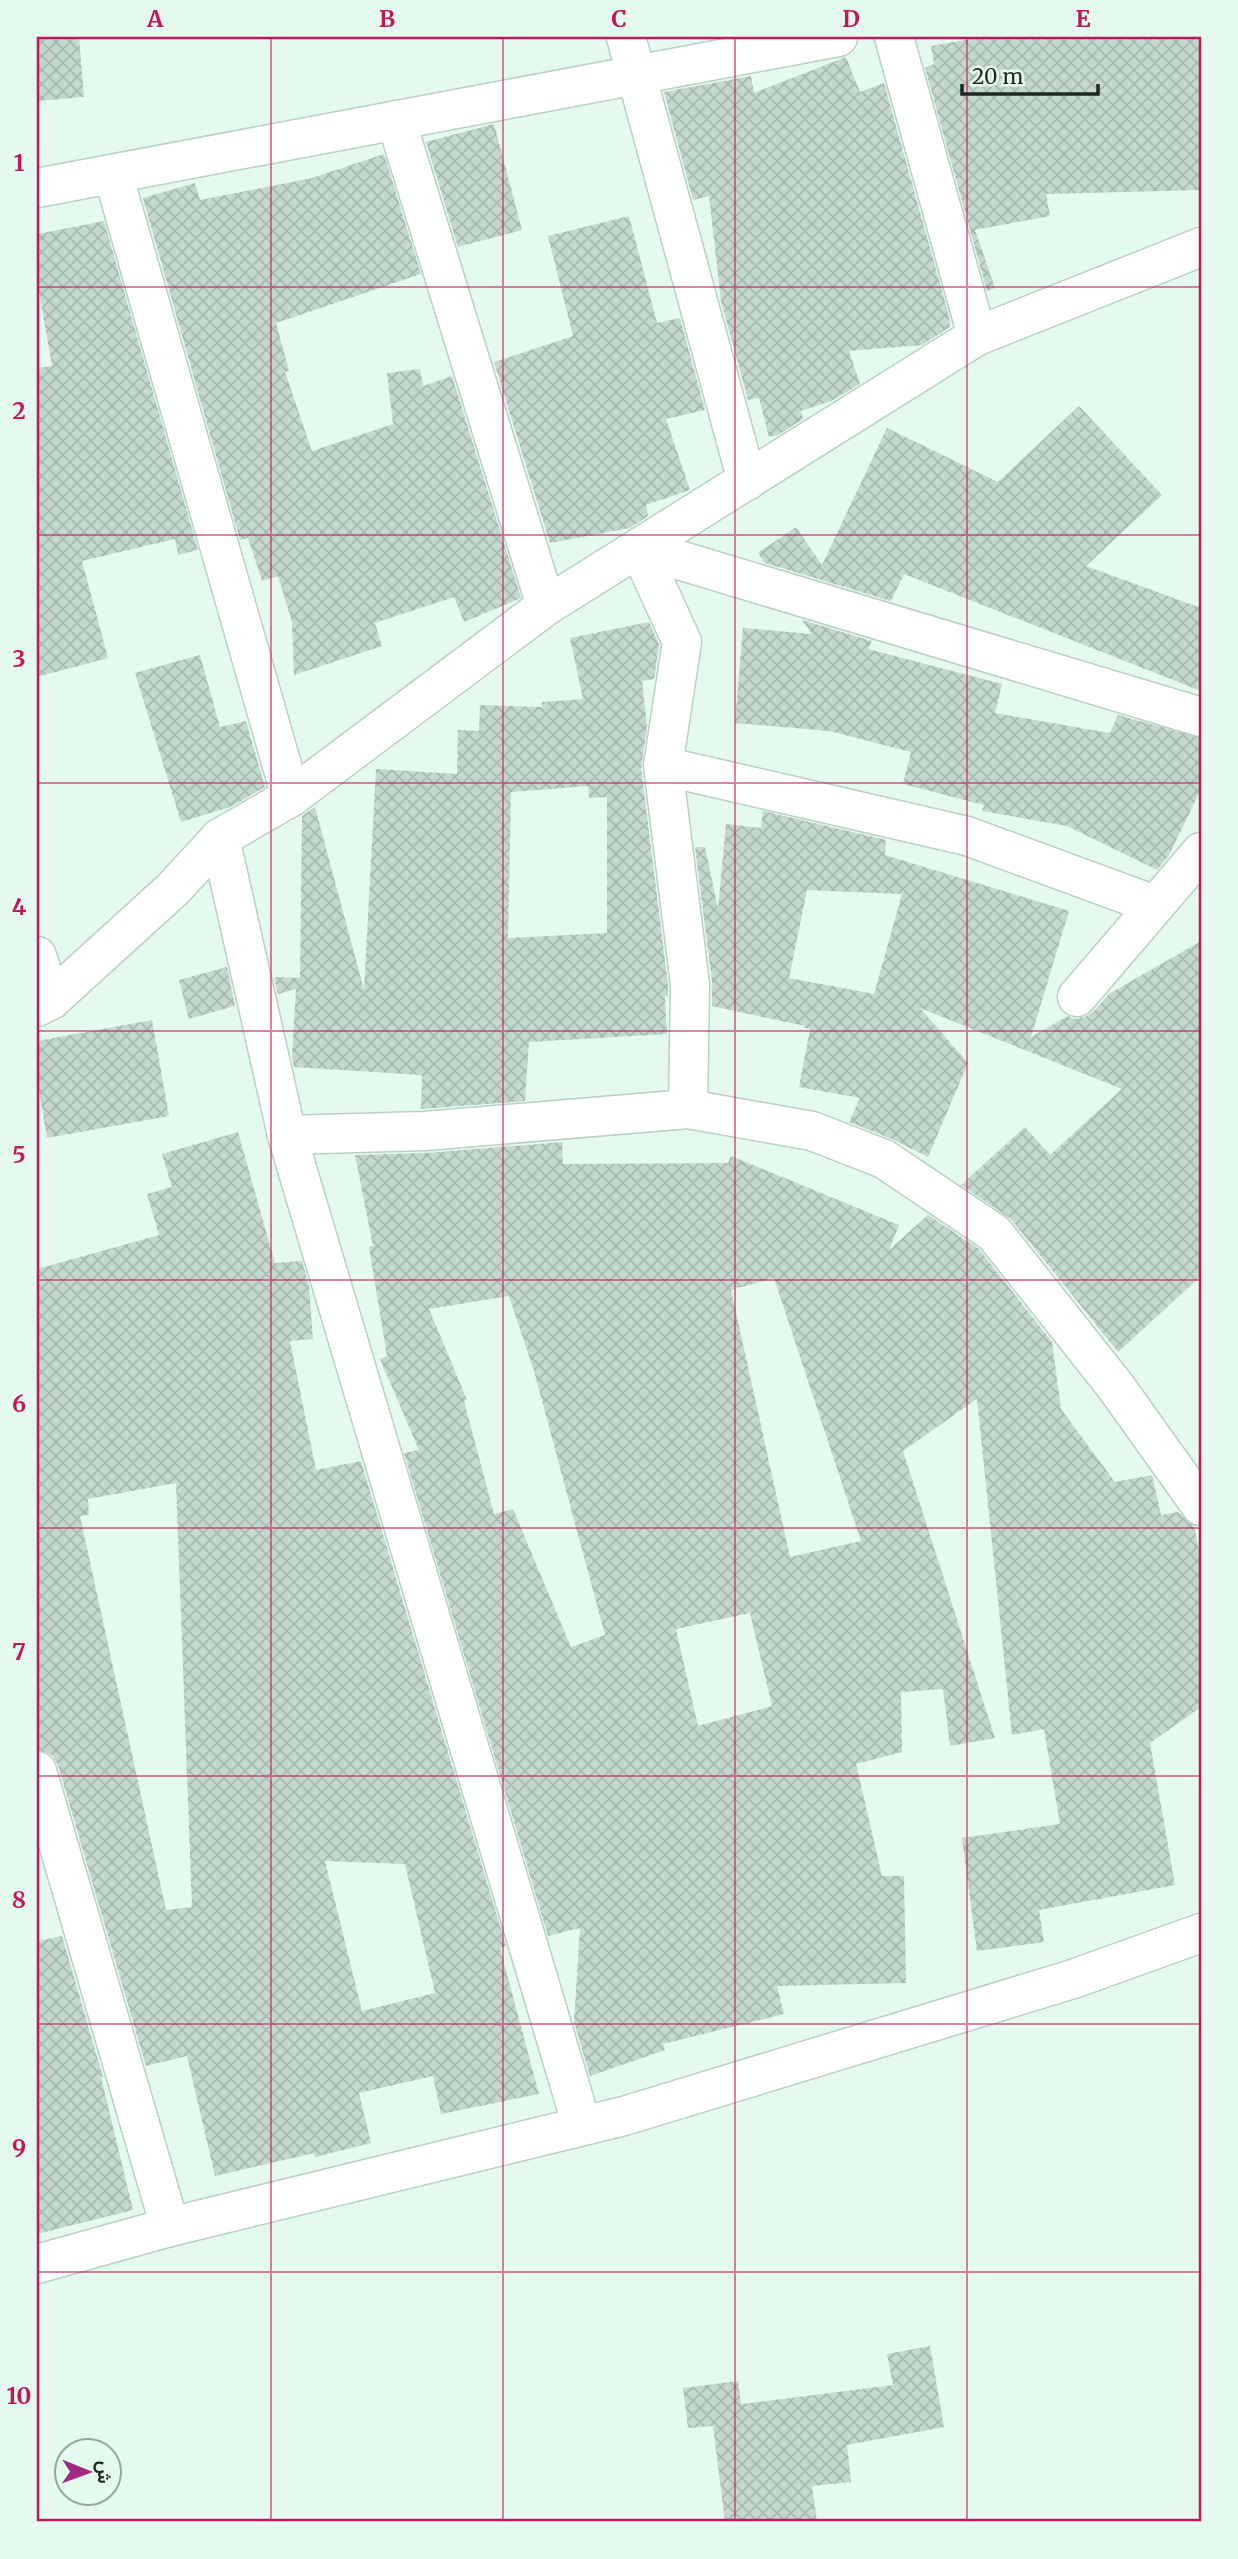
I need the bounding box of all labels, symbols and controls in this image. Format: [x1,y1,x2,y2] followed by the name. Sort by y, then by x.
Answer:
[146,4,164,33] text: A
[379,4,395,33] text: B
[611,4,627,33] text: C
[842,4,860,33] text: D
[1075,4,1091,33] text: E
[962,52,1098,96] scale bar
[972,63,1024,90] text: 20 m
[14,148,25,177] text: 1
[12,396,26,425] text: 2
[12,644,26,673] text: 3
[12,892,27,921] text: 4
[12,1140,26,1169] text: 5
[12,1389,26,1418] text: 6
[12,1637,26,1666] text: 7
[12,1885,26,1914] text: 8
[12,2133,26,2162] text: 9
[7,2381,31,2410] text: 10
[52,2436,122,2506] north arrow
[93,2461,117,2484] text: ش

